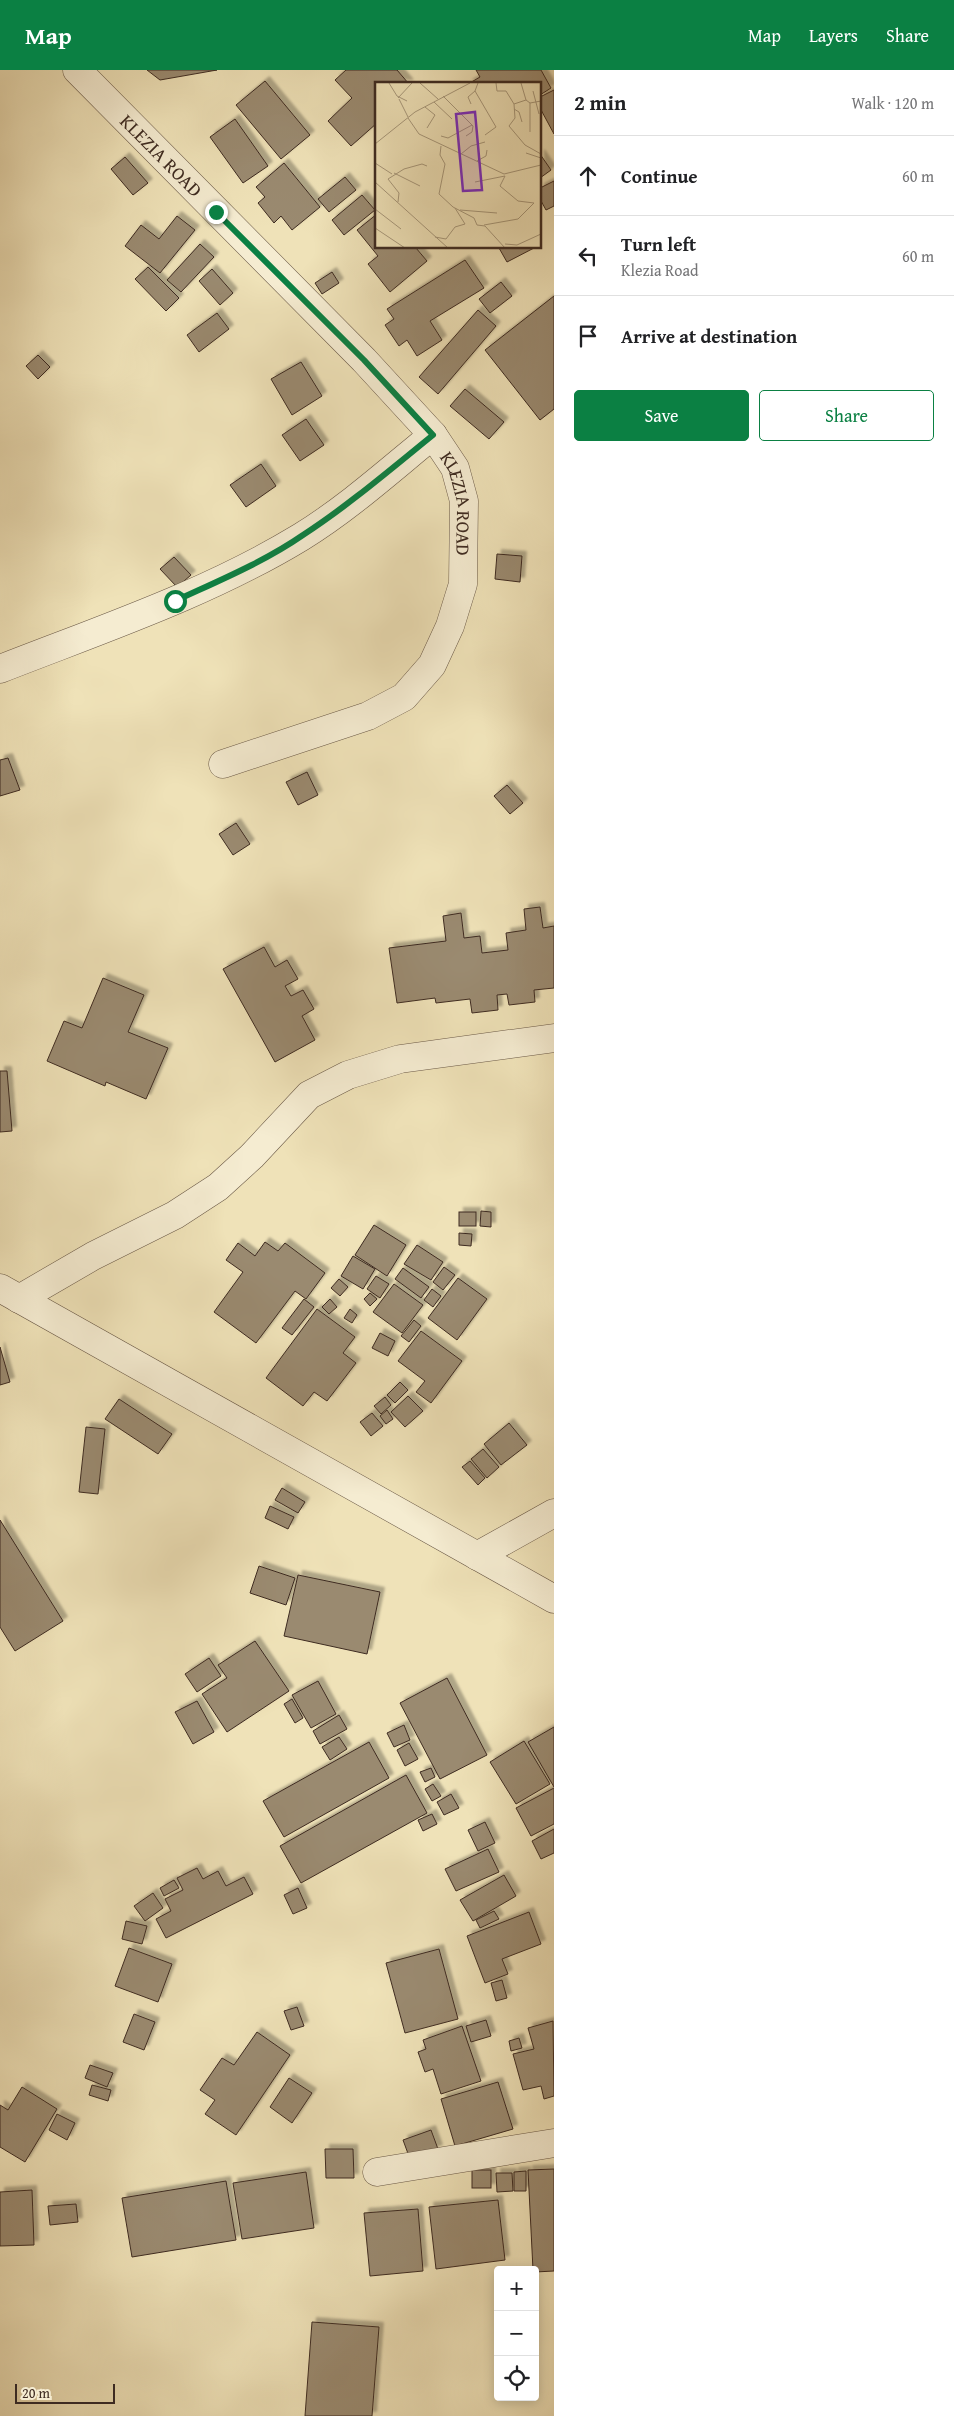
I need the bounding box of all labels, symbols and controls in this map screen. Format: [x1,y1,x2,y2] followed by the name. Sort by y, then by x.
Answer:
[25,18,72,53] text: Map
[748,22,781,49] text: Map
[809,22,858,49] text: Layers
[886,22,929,49] text: Share
[375,82,542,249] inset map
[574,87,626,118] text: 2 min
[851,91,934,115] text: Walk · 120 m
[114,107,209,203] street label: KLEZIA ROAD
[574,162,602,190] icon: ahead
[621,162,698,190] text: Continue
[902,164,934,188] text: 60 m
[205,201,228,224] route end
[621,230,696,258] text: Turn left
[574,242,602,270] icon: left
[902,244,934,268] text: 60 m
[621,258,699,282] text: Klezia Road
[574,322,602,350] icon: arrive
[621,322,797,350] text: Arrive at destination
[574,390,749,441] button: Save
[759,390,934,441] button: Share
[433,445,479,556] street label: KLEZIA ROAD
[164,590,187,613] route start
[494,2266,539,2401] map controls
[494,2266,539,2311] button: +
[494,2311,539,2356] button: −
[494,2356,539,2401] button: locate
[15,2381,115,2404] scale bar
[22,2383,50,2403] text: 20 m

